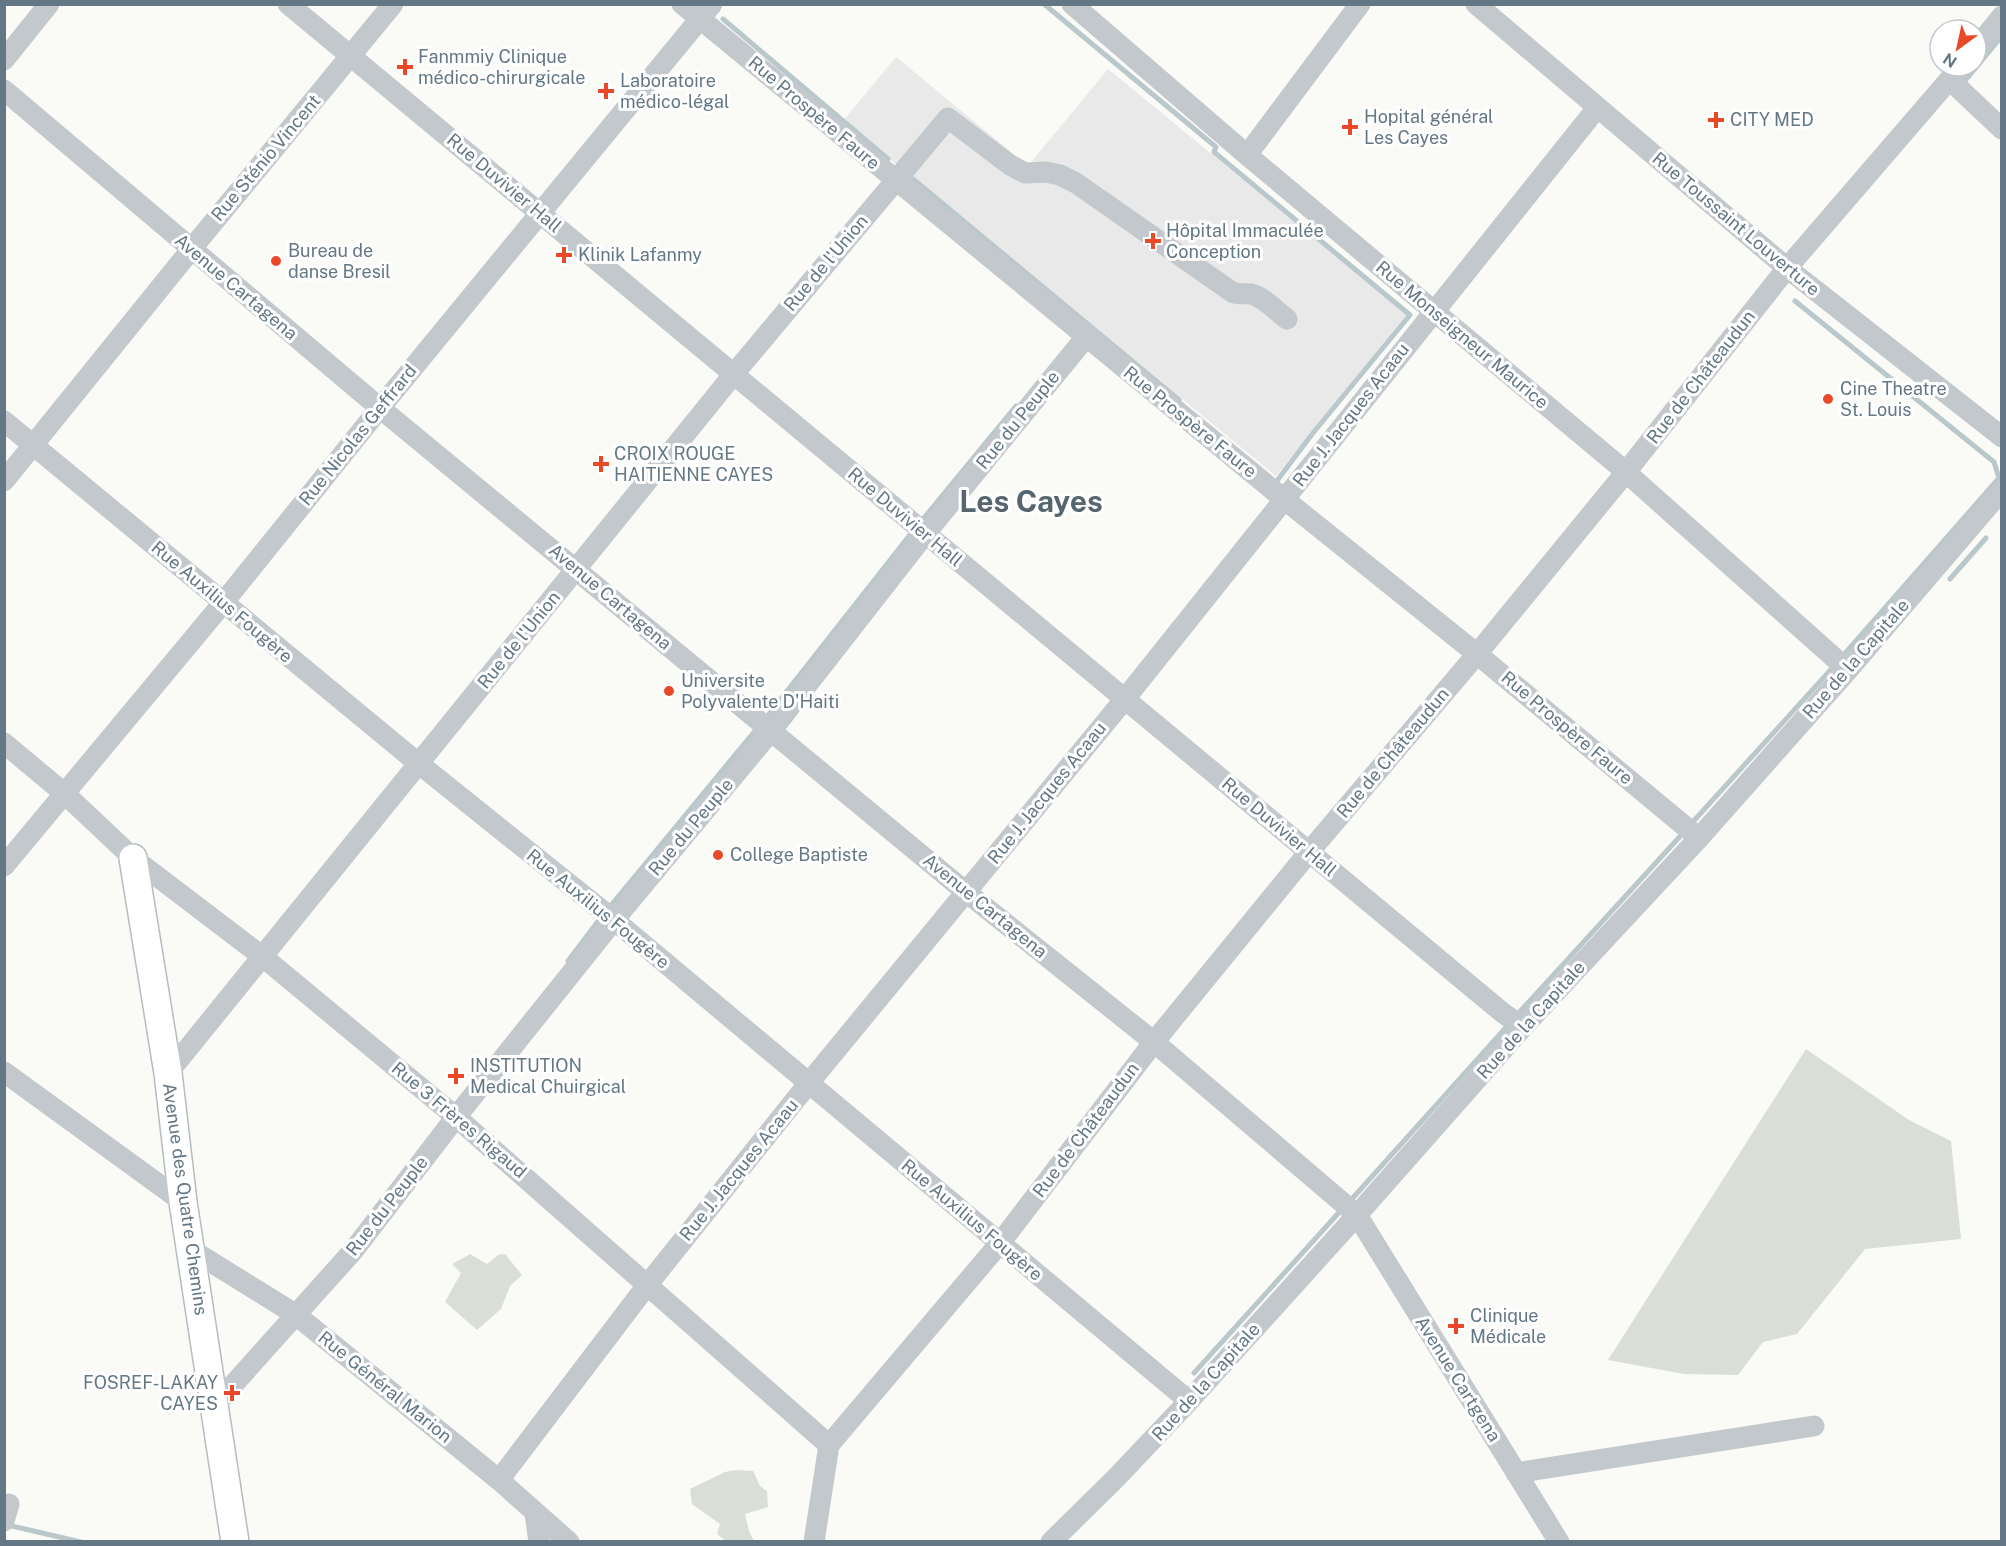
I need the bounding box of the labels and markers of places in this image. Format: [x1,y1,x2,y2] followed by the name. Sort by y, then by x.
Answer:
[418,46,586,88] place label: Fanmmiy Clinique médico-chirurgicale
[396,58,414,76] marker: Fanmmiy Clinique médico-chirurgicale
[620,70,729,112] place label: Laboratoire médico-légal
[597,82,615,100] marker: Laboratoire médico-légal
[1364,106,1494,148] place label: Hopital général Les Cayes
[1730,109,1814,130] place label: CITY MED
[1707,111,1725,129] marker: CITY MED
[1341,118,1359,136] marker: Hopital général Les Cayes
[1166,220,1324,262] place label: Hôpital Immaculée Conception
[1144,232,1162,250] marker: Hôpital Immaculée Conception
[288,240,391,282] place label: Bureau de danse Bresil
[578,244,702,265] place label: Klinik Lafanmy
[555,246,573,264] marker: Klinik Lafanmy
[269,254,283,268] marker: Bureau de danse Bresil
[1840,378,1947,420] place label: Cine Theatre St. Louis
[1821,392,1835,406] marker: Cine Theatre St. Louis
[614,443,773,485] place label: CROIX ROUGE HAITIENNE CAYES
[592,455,610,473] marker: CROIX ROUGE HAITIENNE CAYES
[681,670,839,712] place label: Universite Polyvalente D'Haiti
[662,684,676,698] marker: Universite Polyvalente D'Haiti
[730,844,868,865] place label: College Baptiste
[711,848,725,862] marker: College Baptiste
[470,1055,626,1097] place label: INSTITUTION Medical Chuirgical
[447,1067,465,1085] marker: INSTITUTION Medical Chuirgical
[1470,1305,1546,1347] place label: Clinique Médicale
[1447,1317,1465,1335] marker: Clinique Médicale
[83,1372,218,1414] place label: FOSREF-LAKAY CAYES
[223,1384,241,1402] marker: FOSREF-LAKAY CAYES

